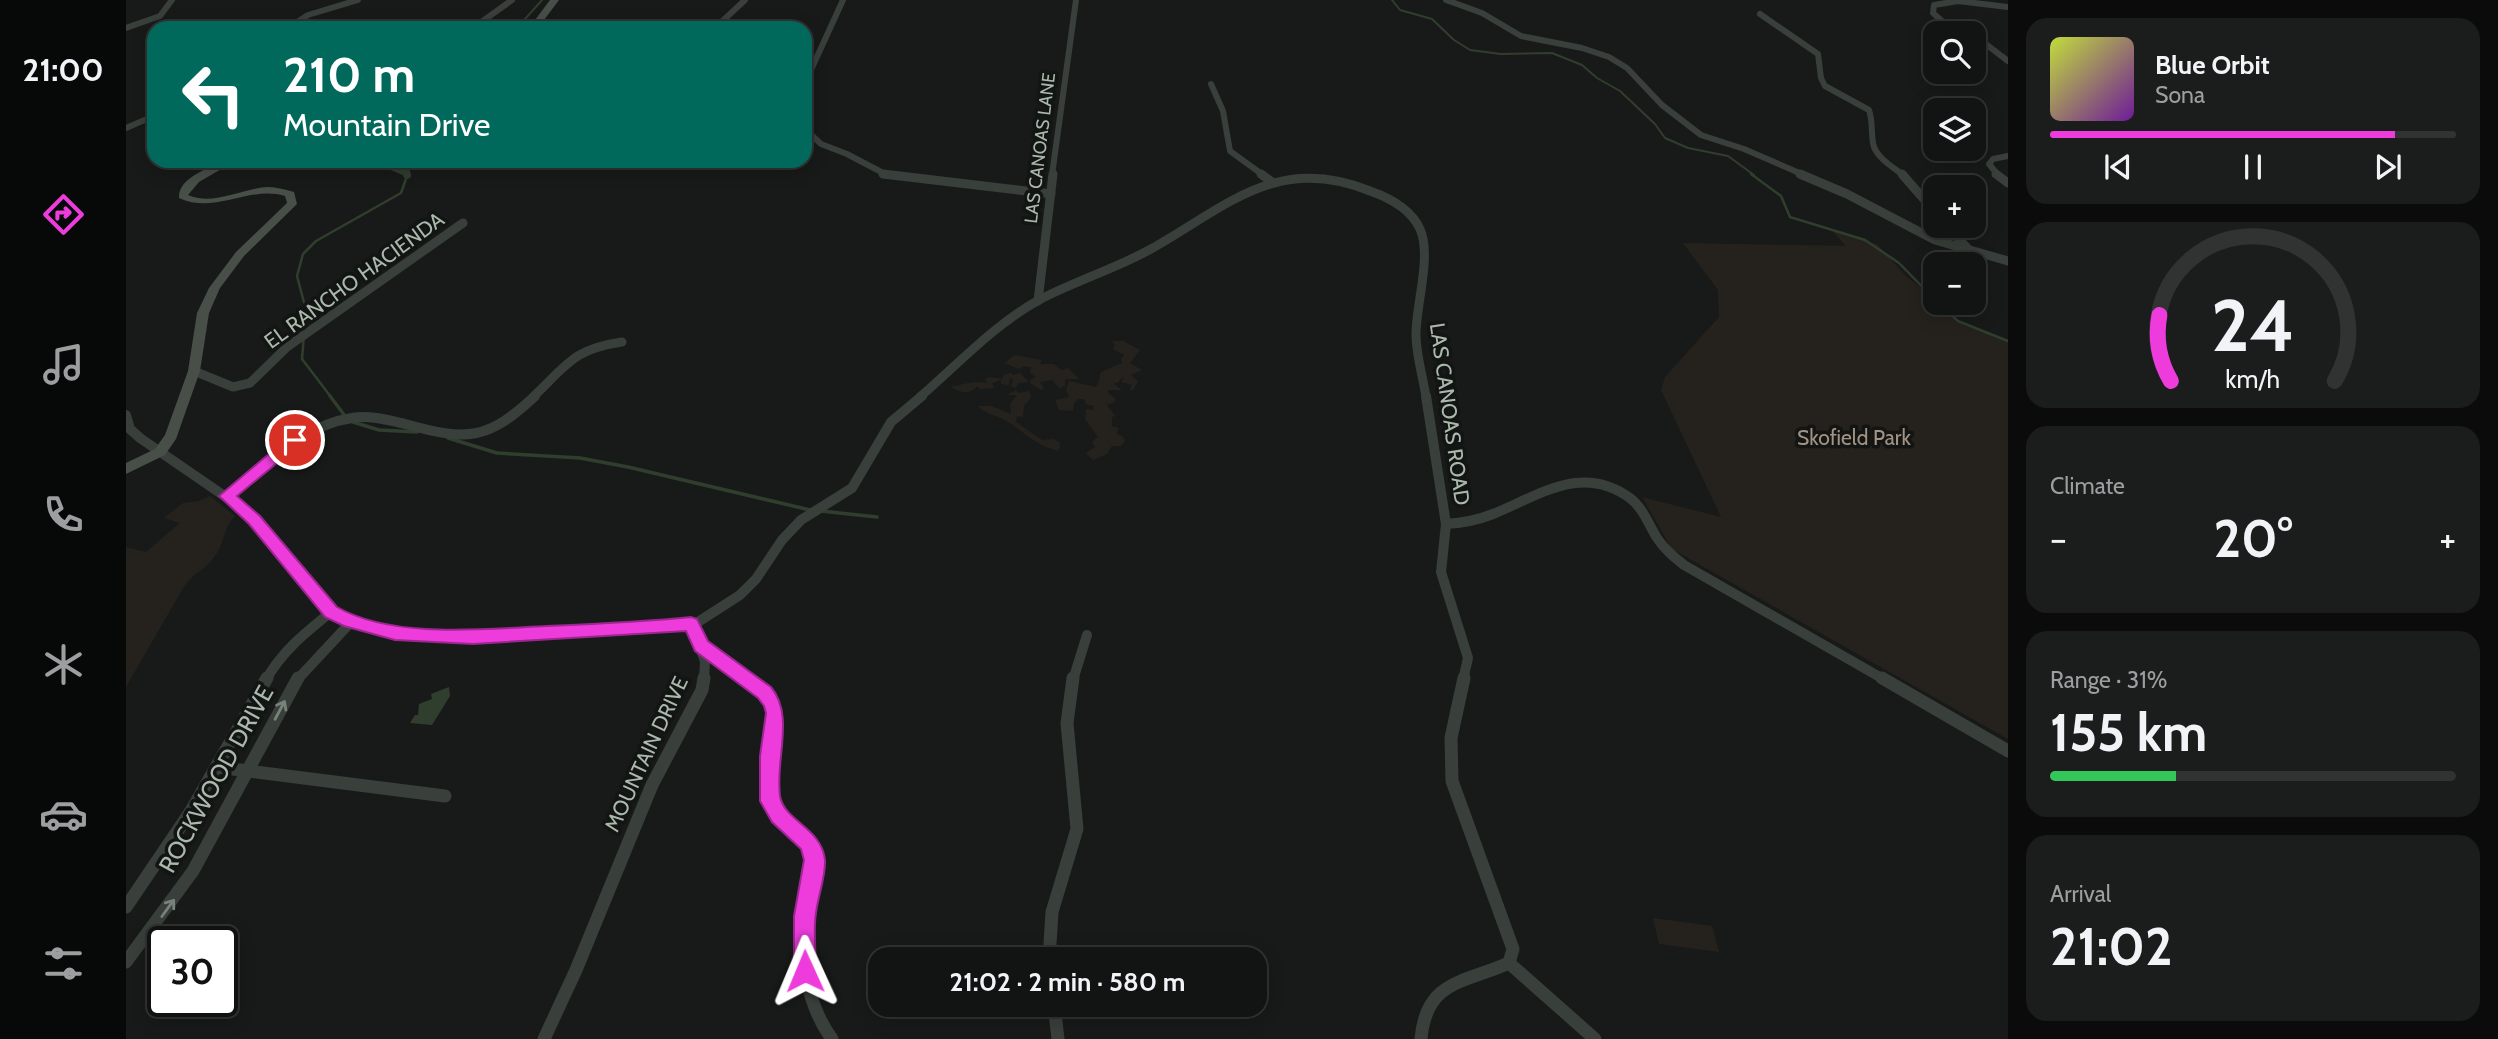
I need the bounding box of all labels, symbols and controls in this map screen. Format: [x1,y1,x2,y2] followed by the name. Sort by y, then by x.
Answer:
[1923,21,1986,315] map controls
[1923,21,1986,84] button: search
[283,45,415,104] text: 210 m
[168,49,259,140] icon: left
[2155,49,2270,81] text: Blue Orbit
[22,50,104,89] text: 21:00
[1020,71,1060,225] street label: LAS CANOAS LANE
[2155,81,2205,109] text: Sona
[1923,98,1986,161] button: layers
[283,105,490,144] text: Mountain Drive
[2099,148,2137,186] icon: previous
[2234,148,2272,186] icon: pause
[2369,148,2407,186] icon: next
[1923,175,1986,238] button: +
[39,190,88,239] icon: directions
[259,206,449,354] street label: EL RANCHO HACIENDA
[1923,252,1986,315] button: −
[2211,282,2295,370] text: 24
[1425,321,1475,507] street label: LAS CANOAS ROAD
[39,340,88,389] icon: music
[2226,364,2280,394] text: km/h
[265,410,325,470] pin
[276,421,314,459] icon: arrive
[1797,425,1911,450] park label: Skofield Park
[2050,472,2125,500] text: Climate
[39,490,88,539] icon: phone
[2213,507,2293,570] text: 20°
[2050,515,2067,562] text: −
[2439,515,2456,562] text: +
[39,640,88,689] icon: climate
[2050,666,2167,694] text: Range · 31%
[599,672,693,836] street label: MOUNTAIN DRIVE
[152,680,280,878] street label: ROCKWOOD DRIVE
[273,701,287,721] one-way arrow
[2050,701,2207,764] text: 155 km
[39,790,88,839] icon: car
[2050,880,2111,908] text: Arrival
[161,899,175,918] one-way arrow
[2050,915,2172,978] text: 21:02
[147,926,238,1017] speed limit sign: 30
[768,934,842,1008] position arrow
[39,939,88,988] icon: filters
[950,966,1185,998] text: 21:02 · 2 min · 580 m

